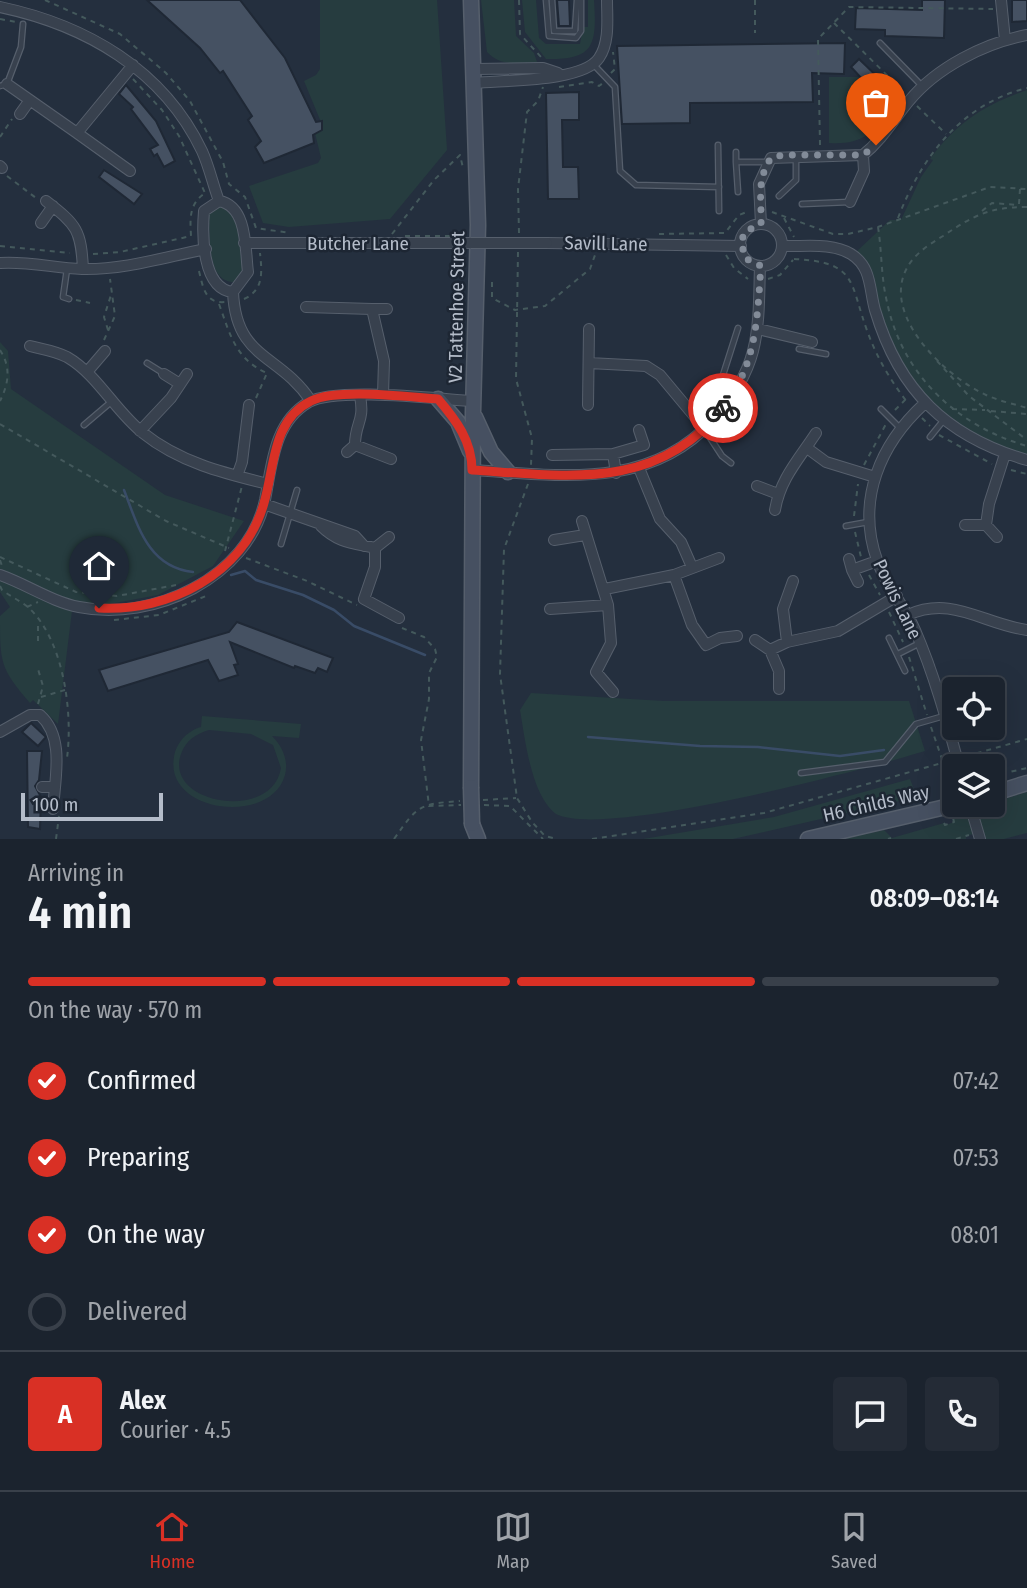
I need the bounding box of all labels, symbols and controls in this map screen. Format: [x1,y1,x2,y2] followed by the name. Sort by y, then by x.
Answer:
[846,73,906,145] pin
[857,84,895,122] icon: bag
[444,230,469,383] street label: V2 Tattenhoe Street
[564,231,648,256] street label: Savill Lane
[307,232,409,255] street label: Butcher Lane
[688,373,758,443] courier
[704,389,742,427] icon: bike
[69,536,129,608] pin
[80,547,118,585] icon: home
[868,555,927,643] street label: Powis Lane
[942,677,1005,817] map controls
[942,677,1005,740] button: locate
[942,754,1005,817] button: layers
[821,780,932,827] street label: H6 Childs Way
[21,790,163,822] scale bar
[32,793,78,816] text: 100 m
[28,859,124,887] text: Arriving in
[870,883,999,914] text: 08:09–08:14
[28,885,132,940] text: 4 min
[28,996,202,1024] text: On the way · 570 m
[28,1062,66,1100] icon: check
[87,1065,197,1096] text: Confirmed
[952,1067,999,1095] text: 07:42
[28,1139,66,1177] icon: check
[87,1142,189,1173] text: Preparing
[952,1144,999,1172] text: 07:53
[28,1216,66,1254] icon: check
[87,1219,205,1250] text: On the way
[950,1221,999,1249] text: 08:01
[87,1296,188,1327] text: Delivered
[833,1377,907,1451] button: chat
[925,1377,999,1451] button: phone
[120,1385,166,1416] text: Alex
[58,1399,72,1430] text: A
[120,1416,231,1444] text: Courier · 4.5
[150,1508,195,1573] tab: Home
[494,1508,532,1573] tab: Map
[831,1508,877,1573] tab: Saved

